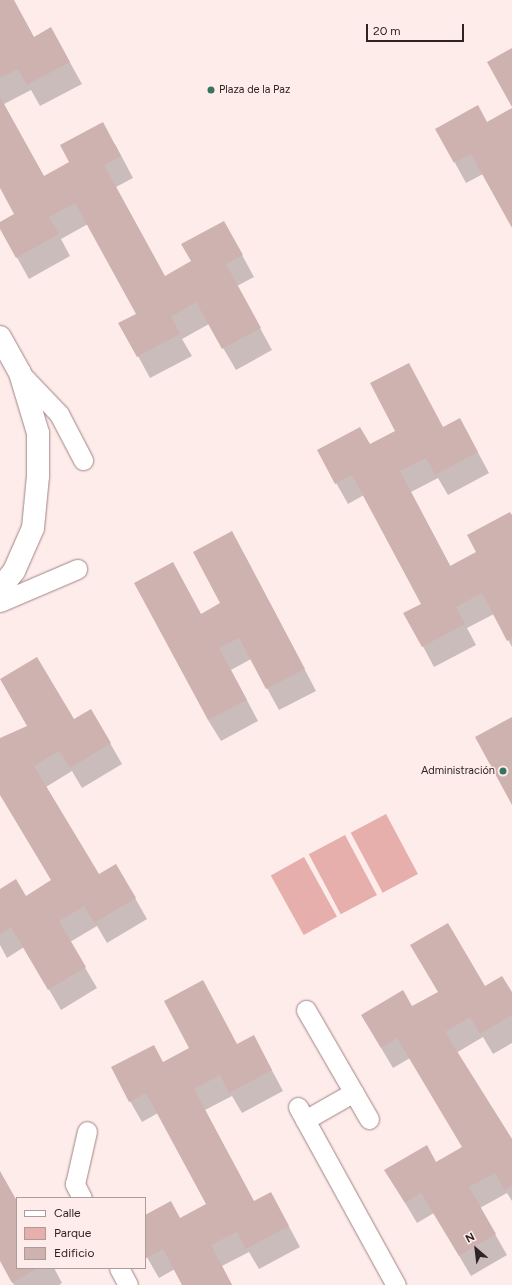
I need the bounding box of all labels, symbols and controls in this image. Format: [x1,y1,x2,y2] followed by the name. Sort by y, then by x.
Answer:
[368,16,466,42] scale bar
[373,24,401,38] text: 20 m
[219,83,290,97] place label: Plaza de la Paz
[206,85,216,95] marker: Plaza de la Paz
[421,764,495,778] place label: Administración
[498,766,508,776] marker: Administración
[16,1197,146,1269] legend
[54,1206,81,1220] text: Calle
[54,1226,91,1240] text: Parque
[456,1229,496,1269] north arrow
[463,1230,477,1246] text: N
[54,1246,94,1260] text: Edificio

